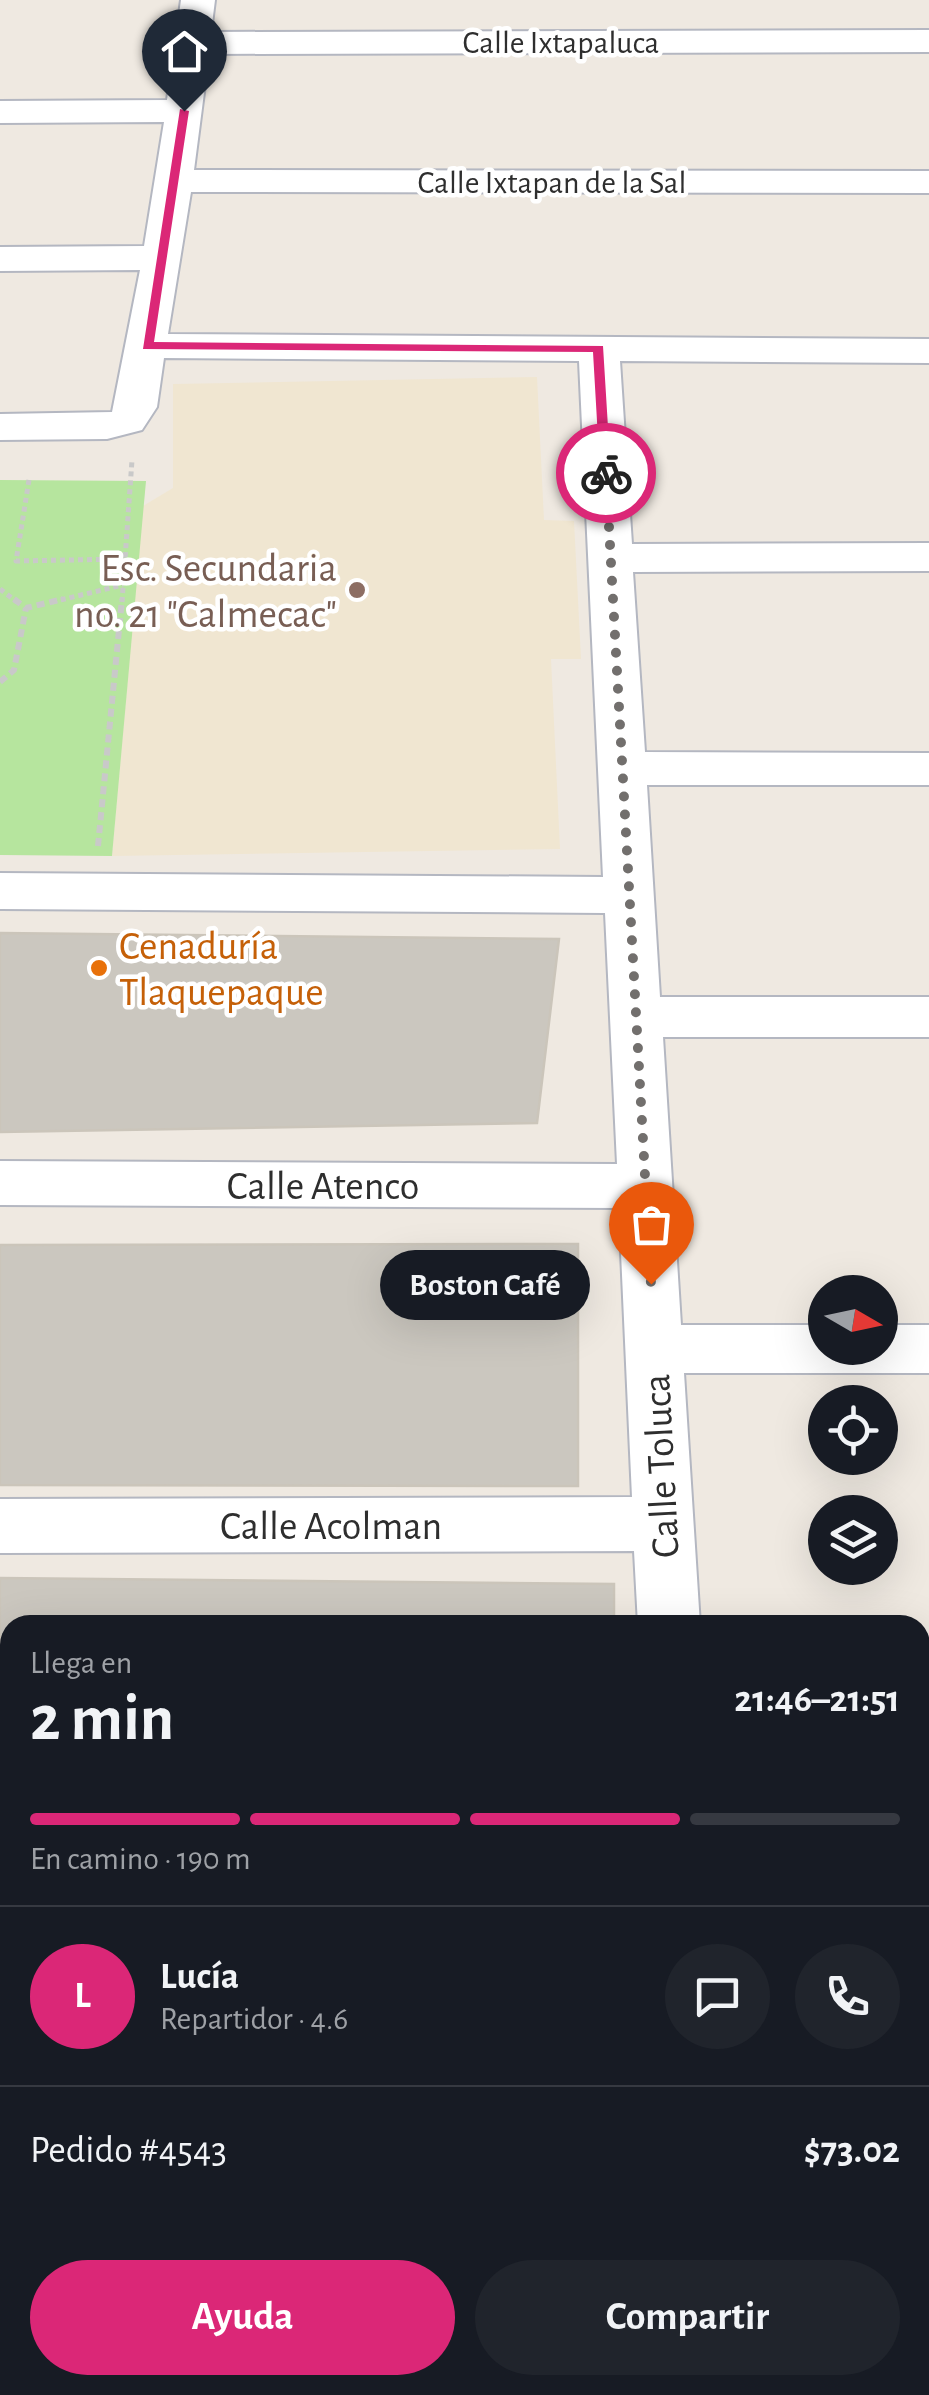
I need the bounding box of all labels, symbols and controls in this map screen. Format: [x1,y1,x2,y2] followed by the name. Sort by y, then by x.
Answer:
[142,9,227,112] pin
[157,24,212,79] icon: home
[463,27,659,59] street label: Calle Ixtapaluca
[417,167,687,199] street label: Calle Ixtapan de la Sal
[556,423,656,523] courier
[579,446,634,501] icon: bike
[74,549,337,635] place label: Esc. Secundaria no. 21 "Calmecac"
[346,579,368,601] marker: Esc. Secundaria no. 21 "Calmecac"
[119,927,324,1013] place label: Cenaduría Tlaquepaque
[88,957,110,979] marker: Cenaduría Tlaquepaque
[227,1167,419,1207] street label: Calle Atenco
[609,1182,694,1285] pin
[624,1197,679,1252] icon: bag
[381,1249,591,1319] callout: Boston Café
[409,1269,561,1301] text: Boston Café
[808,1275,898,1365] north arrow
[808,1275,898,1585] map controls
[637,1373,687,1559] street label: Calle Toluca
[808,1385,898,1475] button: locate
[808,1495,898,1585] button: layers
[220,1507,442,1547] street label: Calle Acolman
[30,1647,132,1679] text: Llega en
[734,1681,900,1719] text: 21:46–21:51
[30,1687,174,1752] text: 2 min
[30,1843,251,1875] text: En camino · 190 m
[665,1944,770,2049] button: chat
[795,1944,900,2049] button: phone
[160,1958,239,1996] text: Lucía
[74,1977,91,2015] text: L
[160,2003,348,2035] text: Repartidor · 4.6
[30,2132,227,2170] text: Pedido #4543
[804,2132,900,2170] text: $73.02
[30,2260,455,2375] button: Ayuda
[475,2260,900,2375] button: Compartir

